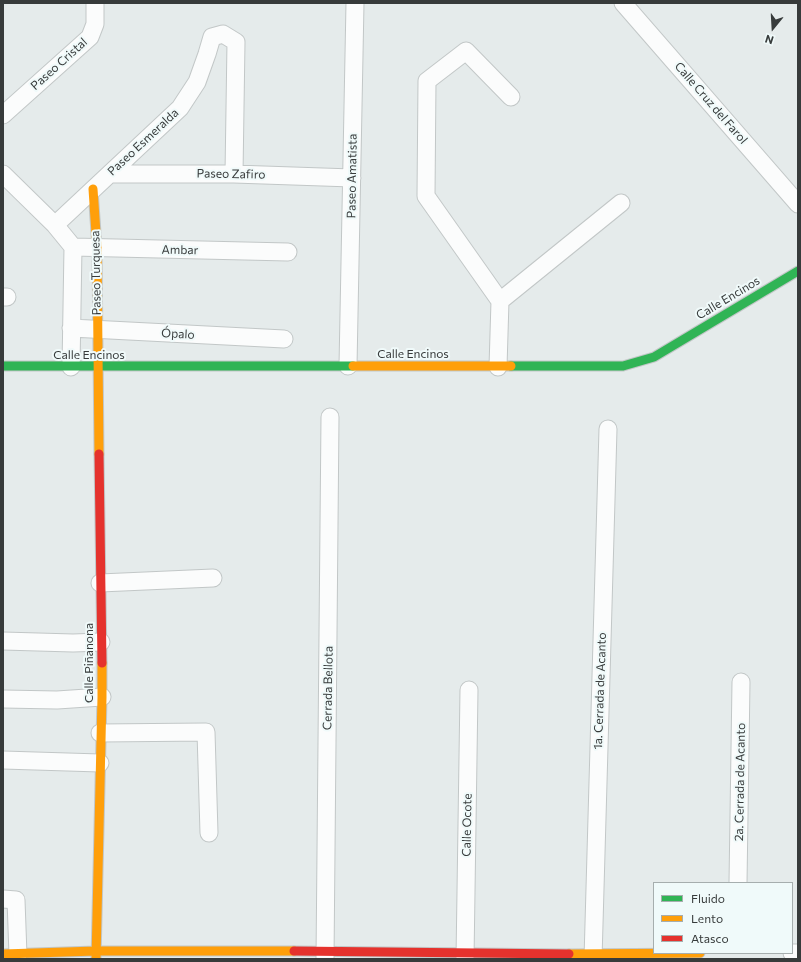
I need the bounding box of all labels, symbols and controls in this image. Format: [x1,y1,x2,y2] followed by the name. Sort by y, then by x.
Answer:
[753,8,793,48] north arrow
[763,32,775,47] text: N
[28,35,90,93] street label: Paseo Cristal
[672,59,750,147] street label: Calle Cruz del Farol
[105,105,181,179] street label: Paseo Esmeralda
[344,134,360,218] street label: Paseo Amatista
[196,166,266,182] street label: Paseo Zafiro
[88,230,104,316] street label: Paseo Turquesa
[161,242,199,258] street label: Ambar
[694,273,762,323] street label: Calle Encinos
[161,326,195,342] street label: Ópalo
[377,347,449,361] street label: Calle Encinos
[53,348,125,362] street label: Calle Encinos
[82,623,96,703] street label: Calle Piñanona
[591,632,609,750] street label: 1a. Cerrada de Acanto
[320,646,336,730] street label: Cerrada Bellota
[732,723,748,841] street label: 2a. Cerrada de Acanto
[459,793,475,857] street label: Calle Ocote
[653,882,793,954] legend
[691,891,725,905] text: Fluido
[691,911,723,925] text: Lento
[691,931,729,945] text: Atasco

